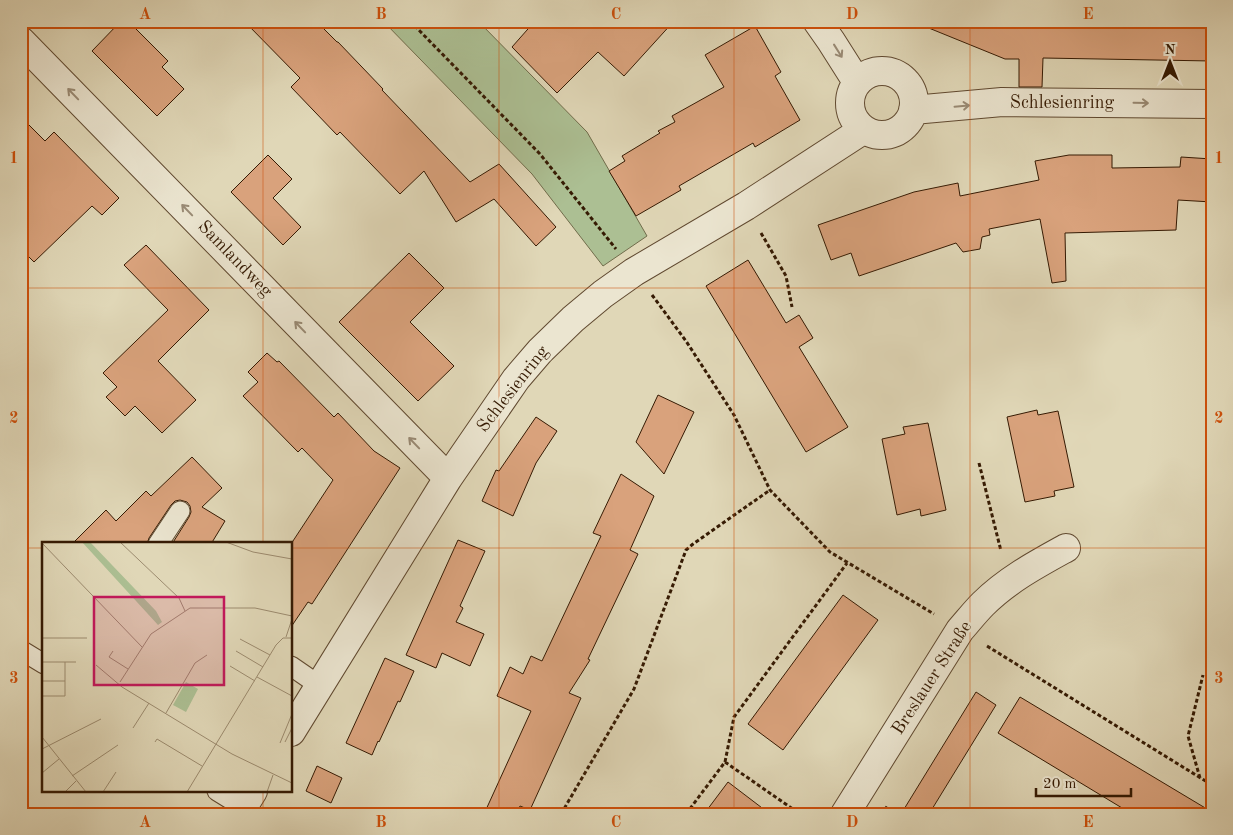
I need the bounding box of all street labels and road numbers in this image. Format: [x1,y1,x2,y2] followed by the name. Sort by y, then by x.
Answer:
[1010,94,1114,112] street label: Schlesienring
[194,217,276,301] street label: Samlandweg
[474,342,552,436] street label: Schlesienring
[889,618,975,738] street label: Breslauer Straße

